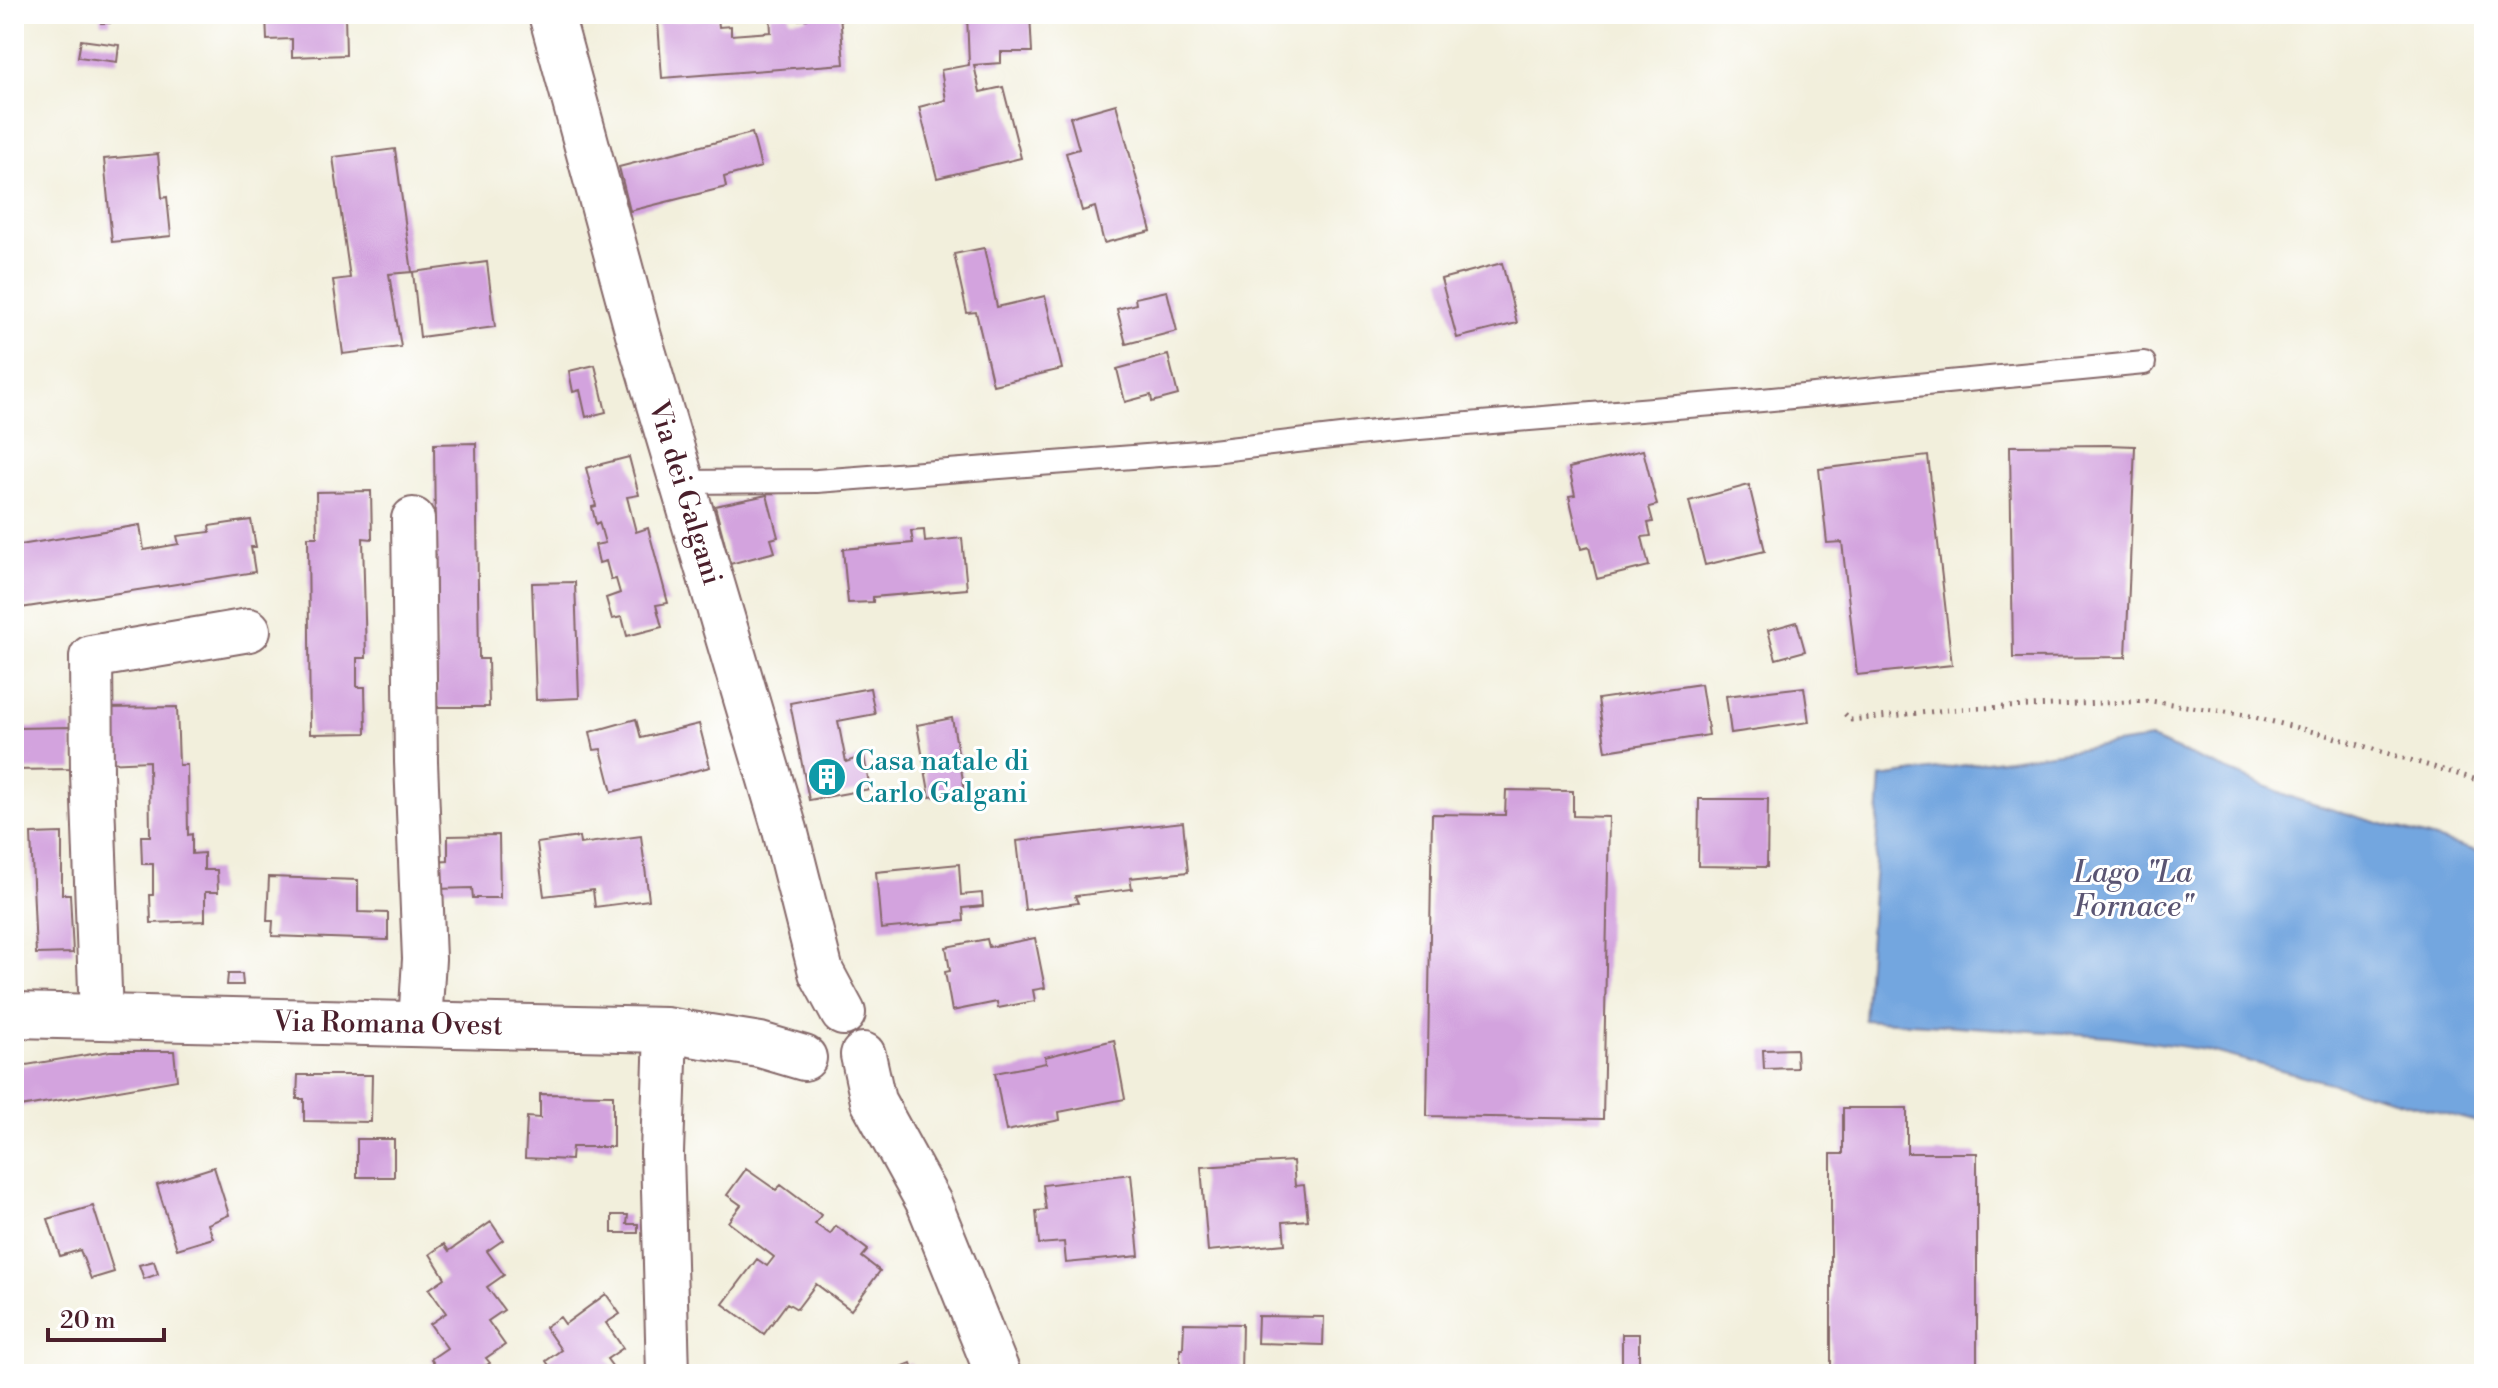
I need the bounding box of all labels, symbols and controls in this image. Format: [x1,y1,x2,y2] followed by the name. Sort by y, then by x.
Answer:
[640,396,730,589] street label: Via dei Galgani
[855,744,1029,811] place label: Casa natale di Carlo Galgani
[806,756,848,798] building icon: Casa natale di Carlo Galgani
[2073,854,2195,926] water label: Lago "La Fornace"
[272,1004,503,1044] street label: Via Romana Ovest
[48,1292,164,1342] scale bar
[60,1306,116,1336] text: 20 m

